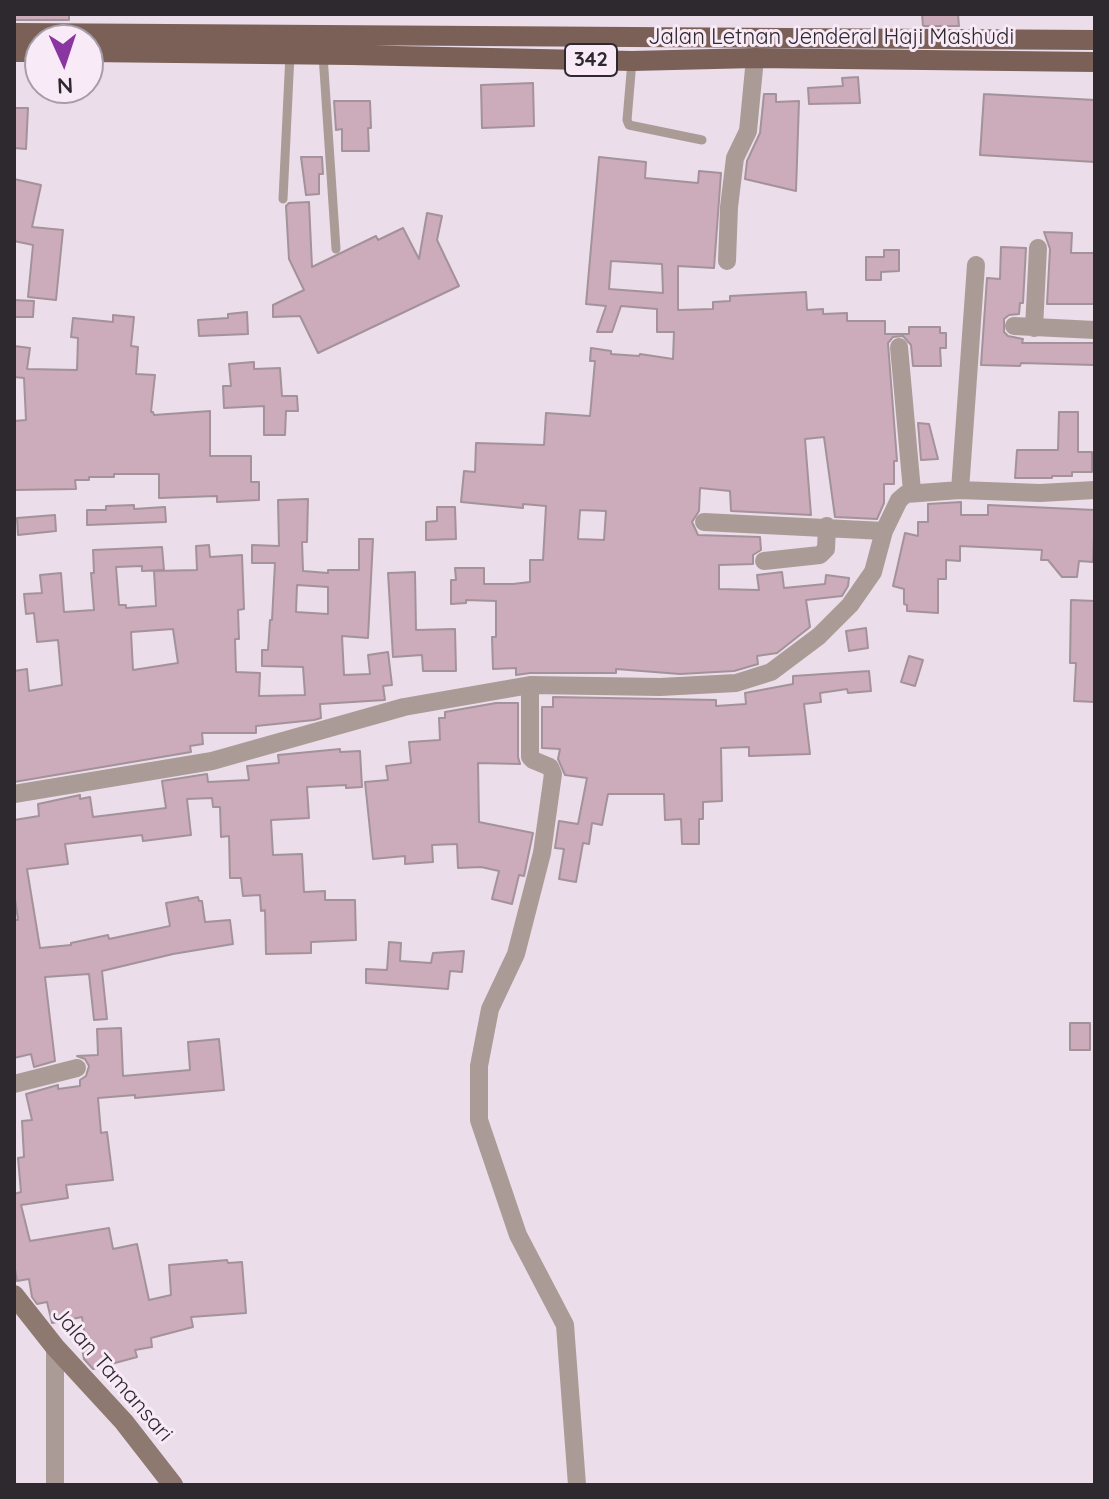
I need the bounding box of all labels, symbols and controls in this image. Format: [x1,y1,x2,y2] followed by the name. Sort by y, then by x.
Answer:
[24,24,104,104] north arrow
[648,24,1014,50] street label: Jalan Letnan Jenderal Haji Mashudi
[565,44,617,76] road number: 342
[56,72,74,100] text: N
[46,1301,178,1447] street label: Jalan Tamansari

